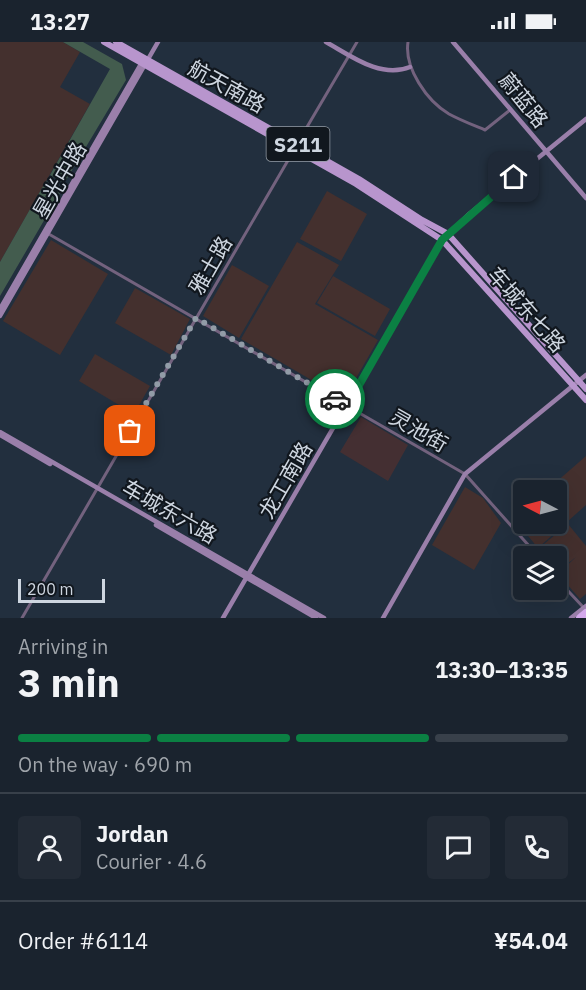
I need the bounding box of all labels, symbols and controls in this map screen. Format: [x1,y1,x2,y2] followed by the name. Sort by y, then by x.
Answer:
[30,7,90,36] text: 13:27
[183,53,271,119] street label: 航天南路
[493,67,555,133] street label: 蔚蓝路
[266,127,330,161] road number: S211
[26,137,92,223] street label: 星光中路
[488,151,539,202] pin
[497,160,530,193] icon: home
[182,231,238,299] street label: 雅土路
[482,260,572,358] street label: 车城东七路
[305,369,365,429] courier
[319,383,352,416] icon: car
[385,402,453,458] street label: 灵池街
[104,405,155,456] pin
[113,414,146,447] icon: bag
[252,437,318,523] street label: 龙工南路
[118,473,222,549] street label: 车城东六路
[513,480,567,534] north arrow
[513,480,567,600] map controls
[513,546,567,600] button: layers
[18,576,105,604] scale bar
[27,579,74,599] text: 200 m
[18,633,108,660] text: Arriving in
[435,655,568,684] text: 13:30–13:35
[18,657,120,708] text: 3 min
[18,751,192,778] text: On the way · 690 m
[18,816,81,879] button: person
[427,816,490,879] button: chat
[505,816,568,879] button: phone
[96,819,169,848] text: Jordan
[96,848,207,875] text: Courier · 4.6
[18,926,148,955] text: Order #6114
[494,926,568,955] text: ¥54.04

